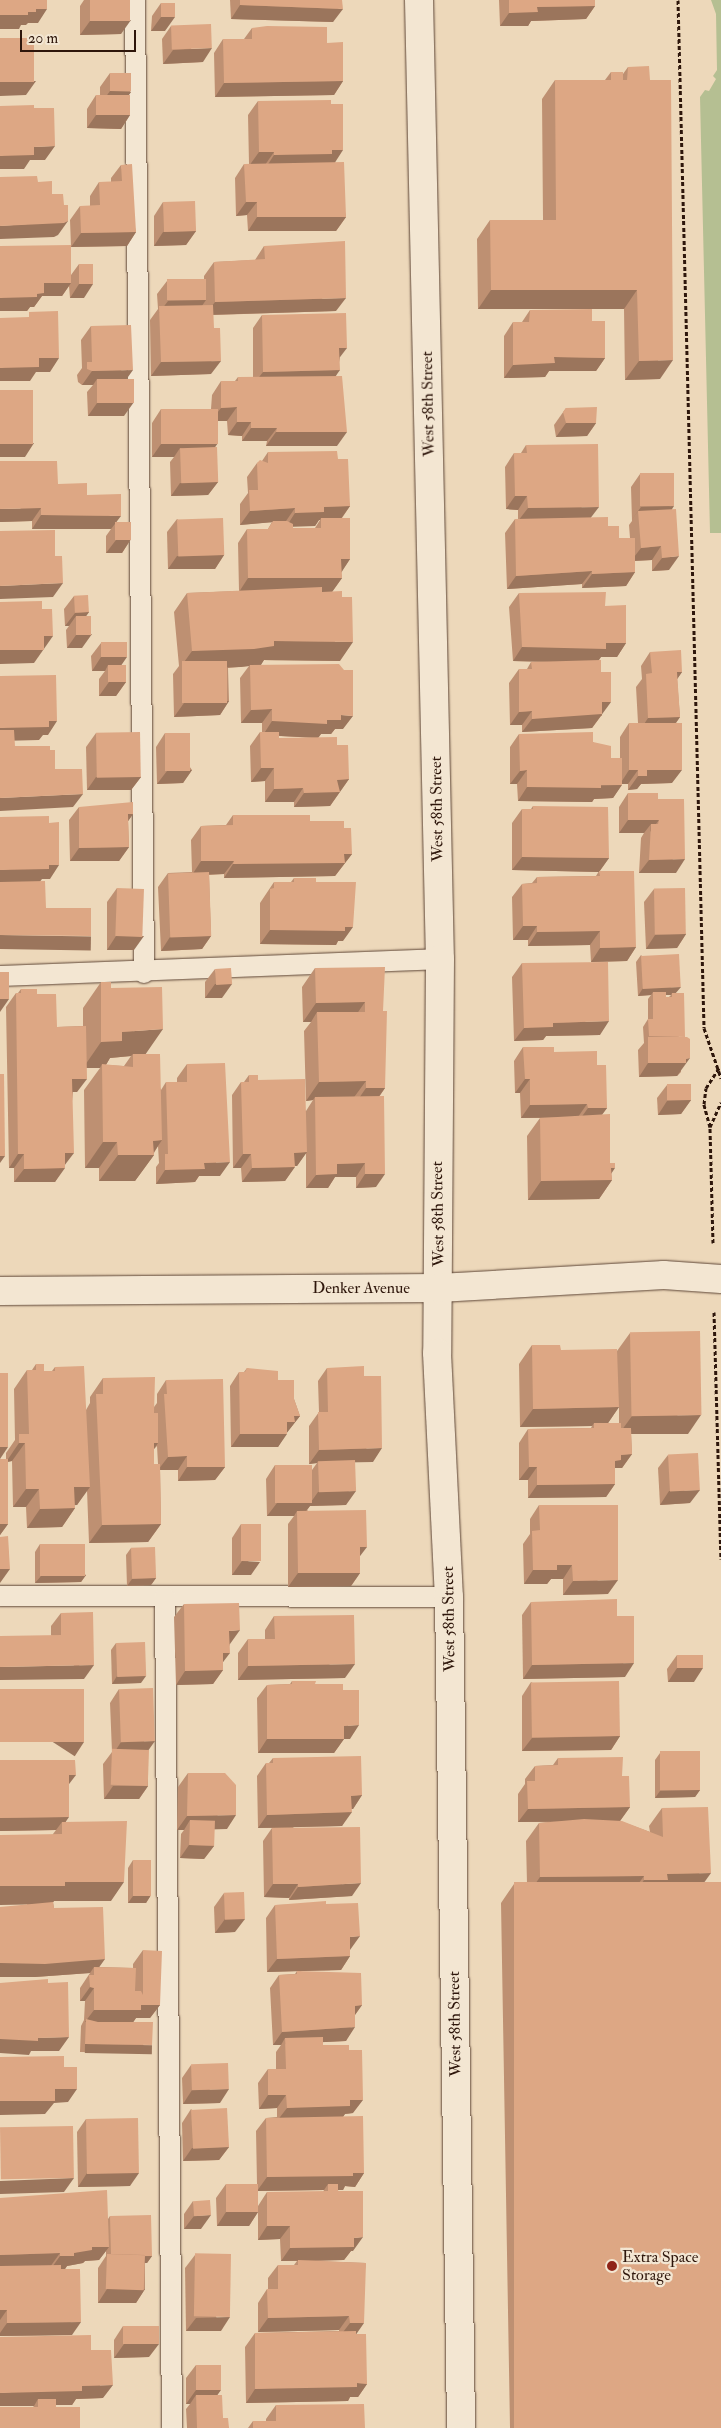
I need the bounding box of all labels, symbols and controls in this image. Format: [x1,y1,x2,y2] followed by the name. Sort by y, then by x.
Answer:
[22,20,139,52] scale bar
[28,29,58,48] text: 20 m
[417,351,439,457] street label: West 58th Street
[426,756,448,862] street label: West 58th Street
[427,1161,449,1267] street label: West 58th Street
[312,1278,410,1298] street label: Denker Avenue
[438,1566,460,1672] street label: West 58th Street
[444,1971,466,2077] street label: West 58th Street
[622,2247,698,2285] place label: Extra Space Storage
[606,2260,618,2272] marker: Extra Space Storage

